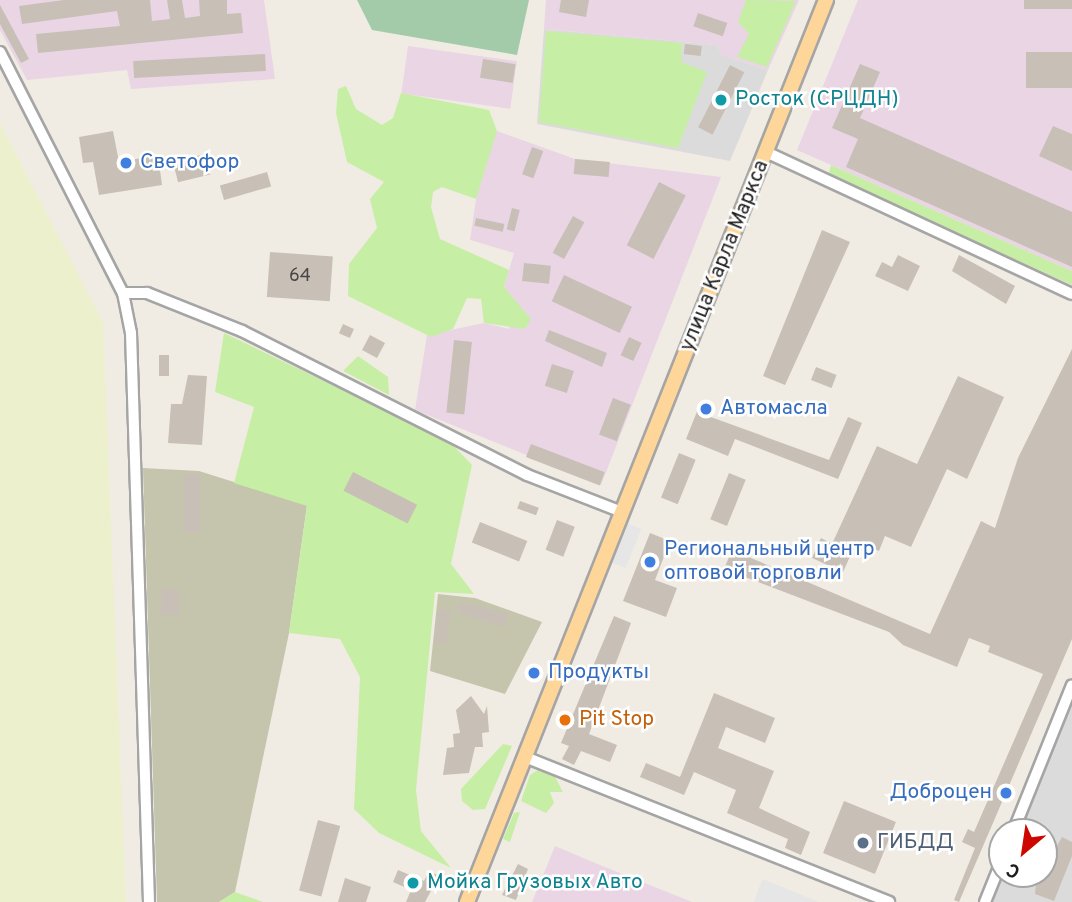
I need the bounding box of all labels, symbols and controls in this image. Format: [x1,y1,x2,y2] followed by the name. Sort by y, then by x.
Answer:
[735,87,899,113] place label: Росток (СРЦДН)
[713,92,729,108] marker: Росток (СРЦДН)
[140,150,239,176] place label: Светофор
[118,155,134,171] marker: Светофор
[675,157,775,355] street label: улица Карла Маркса
[289,266,311,288] house number: 64
[720,396,828,422] place label: Автомасла
[698,401,714,417] marker: Автомасла
[664,537,875,587] place label: Региональный центр оптовой торговли
[642,554,658,570] marker: Региональный центр оптовой торговли
[548,660,649,686] place label: Продукты
[526,665,542,681] marker: Продукты
[579,707,654,733] place label: Pit Stop
[557,712,573,728] marker: Pit Stop
[889,780,992,806] place label: Доброцен
[998,785,1014,801] marker: Доброцен
[988,818,1058,888] north arrow
[877,830,954,856] place label: ГИБДД
[855,835,871,851] marker: ГИБДД
[1003,856,1025,883] text: С
[427,870,644,896] place label: Мойка Грузовых Авто
[405,875,421,891] marker: Мойка Грузовых Авто

